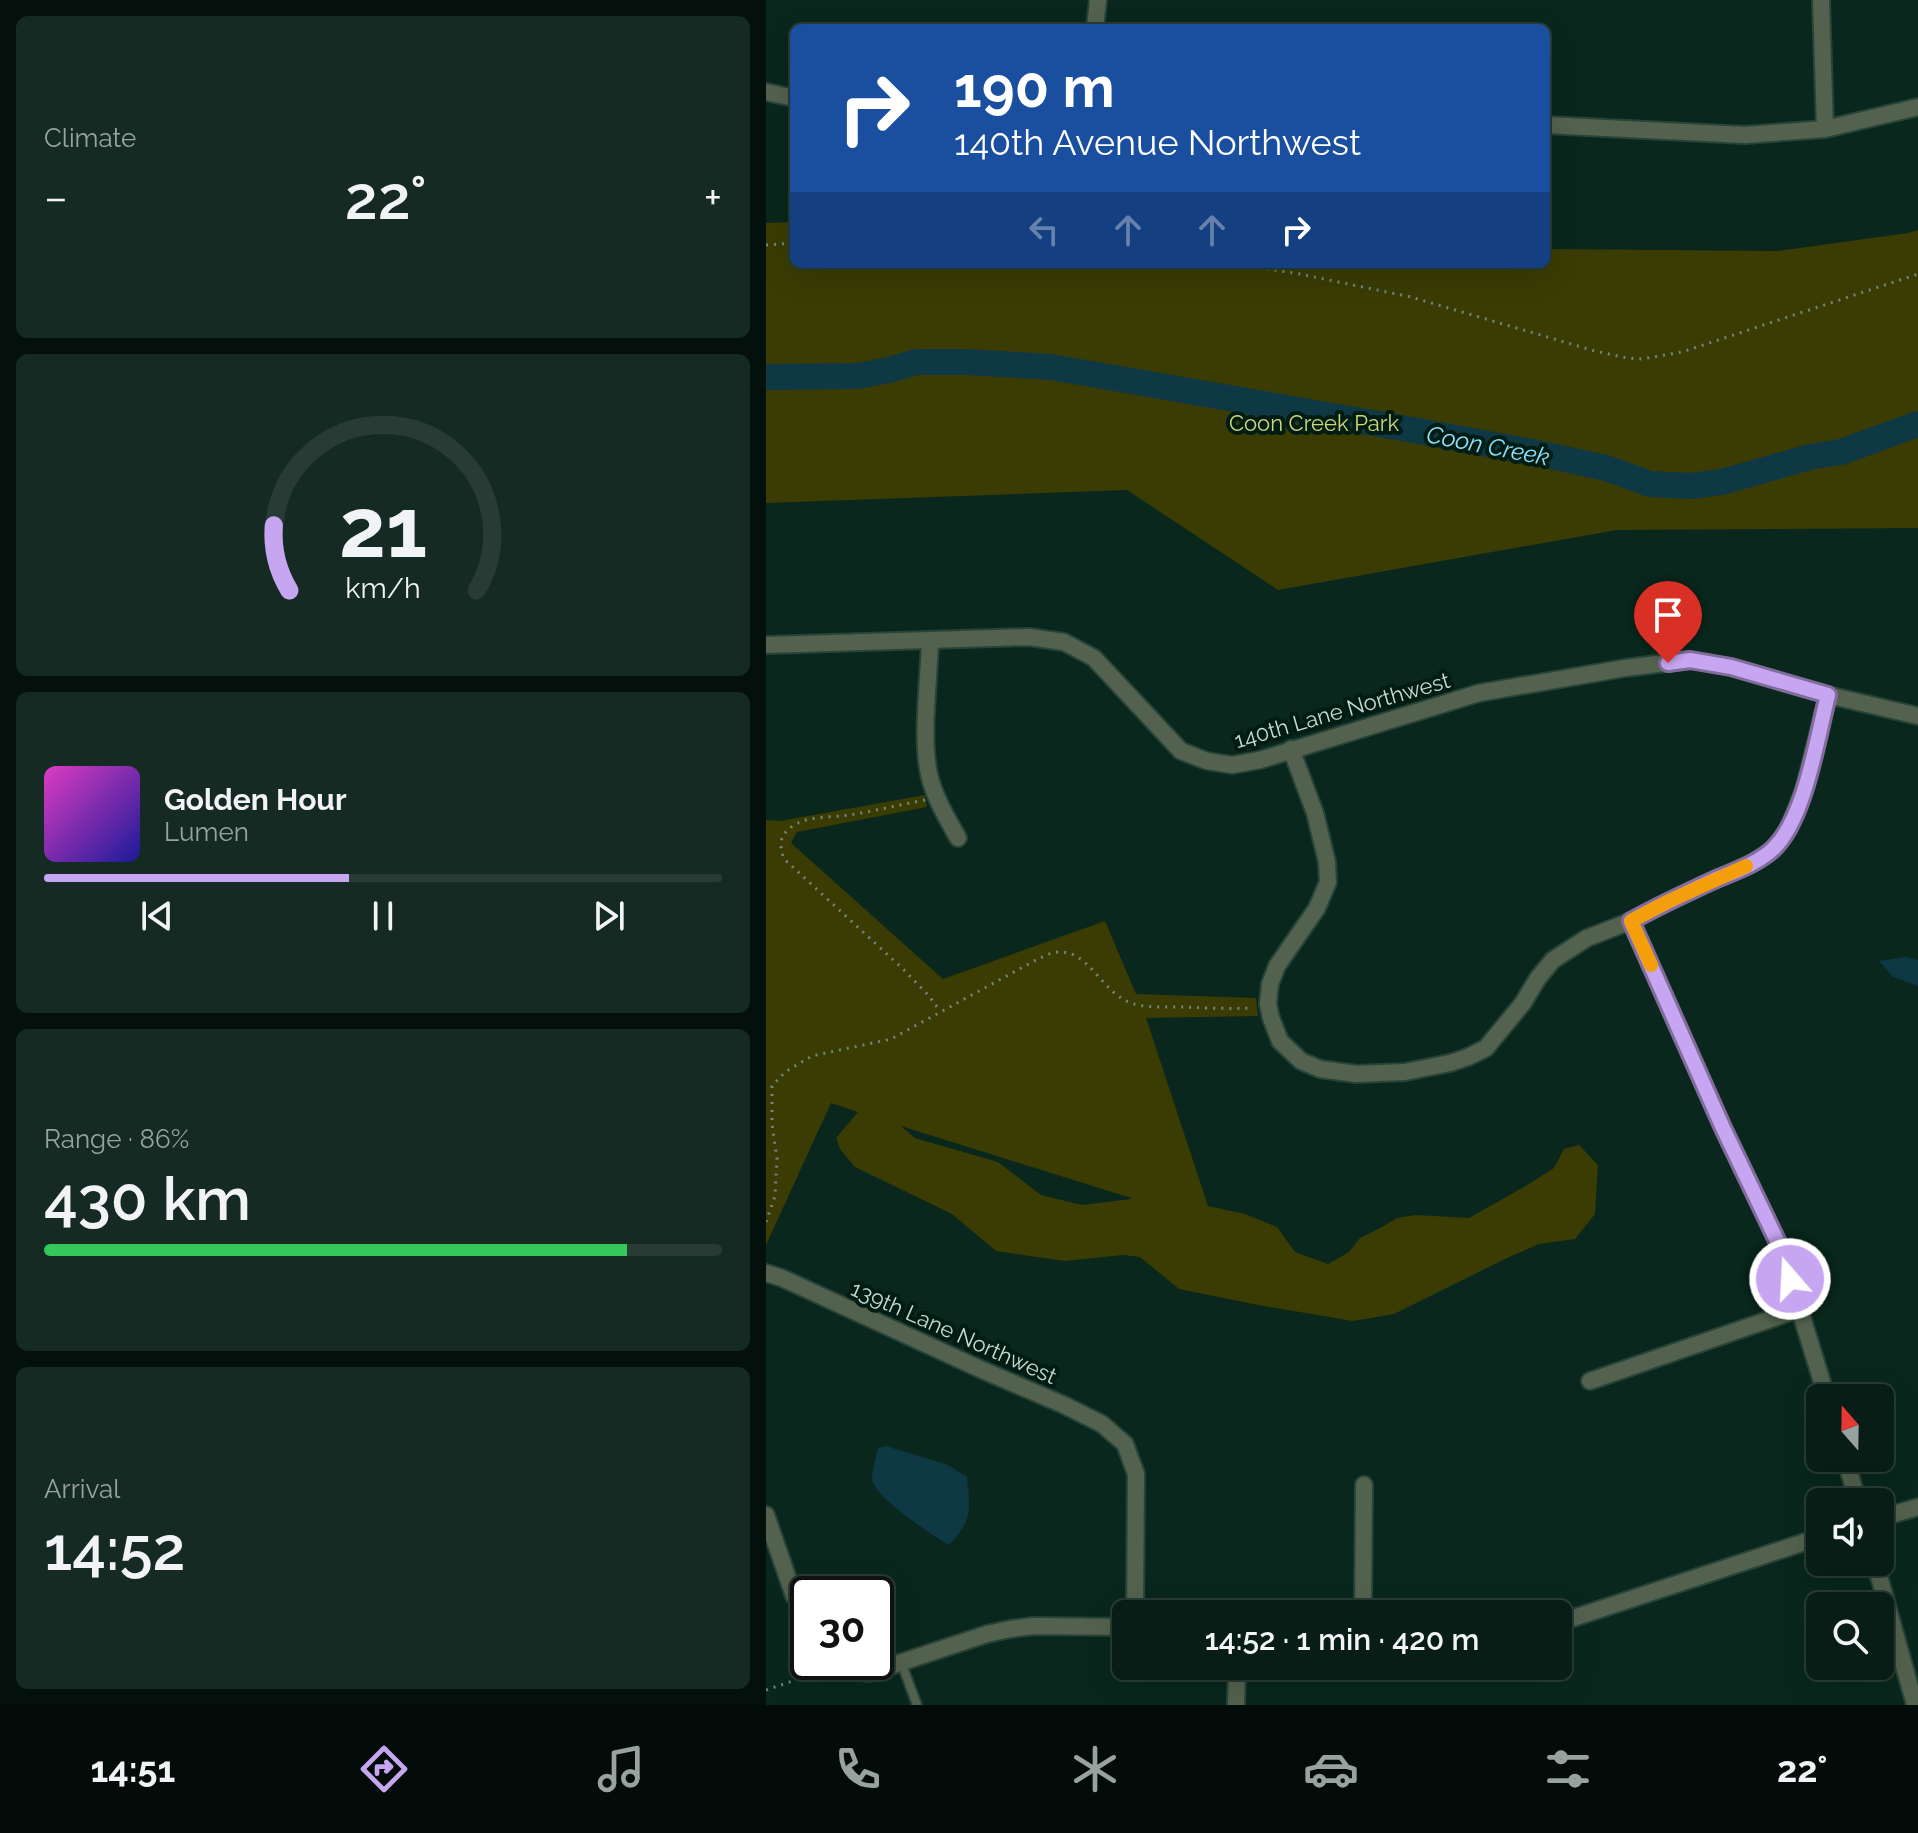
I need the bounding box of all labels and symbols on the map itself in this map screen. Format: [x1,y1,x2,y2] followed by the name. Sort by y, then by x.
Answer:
[1229,410,1399,436] park label: Coon Creek Park
[1424,419,1552,472] water label: Coon Creek
[1634,581,1702,663] pin
[1231,667,1453,753] street label: 140th Lane Northwest
[1748,1237,1832,1321] position arrow
[847,1275,1061,1389] street label: 139th Lane Northwest
[1806,1384,1894,1472] north arrow
[790,1576,894,1680] speed limit sign: 30

